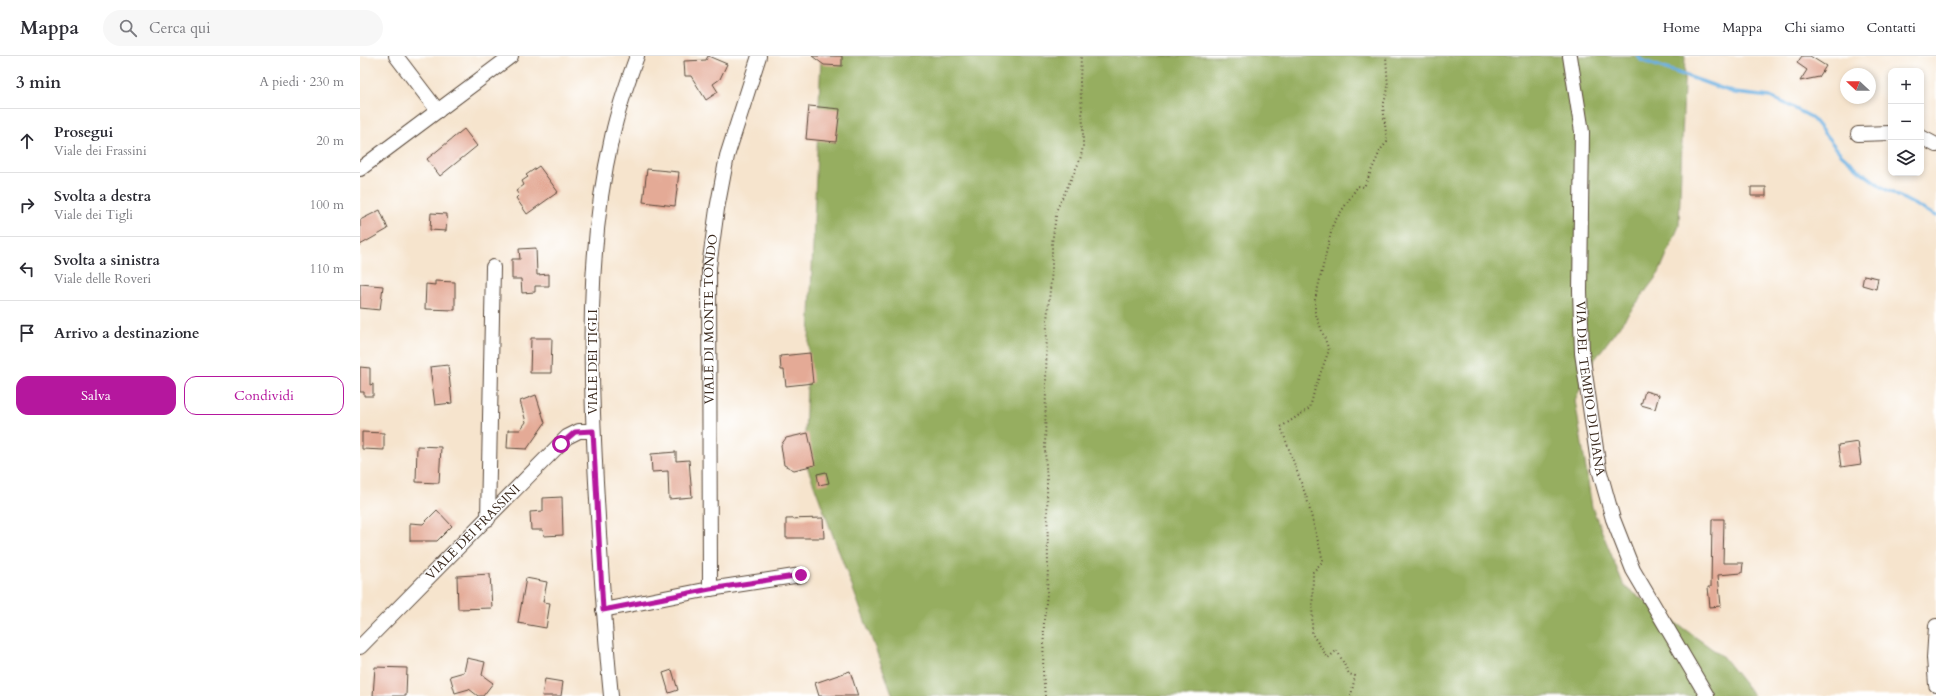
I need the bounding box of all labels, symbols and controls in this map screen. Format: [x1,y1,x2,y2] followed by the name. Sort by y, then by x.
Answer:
[103,10,383,46] search box
[20,15,79,41] text: Mappa
[117,17,139,39] icon: search
[149,18,211,38] text: Cerca qui
[1663,18,1700,37] text: Home
[1722,18,1762,37] text: Mappa
[1784,18,1845,37] text: Chi siamo
[1867,18,1916,37] text: Contatti
[1840,68,1876,104] north arrow
[1888,68,1924,176] map controls
[1888,68,1924,104] button: +
[16,71,61,94] text: 3 min
[259,73,344,91] text: A piedi · 230 m
[1888,104,1924,140] button: −
[54,122,113,142] text: Prosegui
[16,130,38,152] icon: ahead
[316,132,344,150] text: 20 m
[1888,140,1924,176] button: layers
[54,142,147,160] text: Viale dei Frassini
[54,186,151,206] text: Svolta a destra
[16,194,38,216] icon: right
[310,196,344,214] text: 100 m
[54,206,133,224] text: Viale dei Tigli
[700,233,722,404] street label: VIALE DI MONTE TONDO
[54,250,160,270] text: Svolta a sinistra
[16,258,38,280] icon: left
[310,260,344,278] text: 110 m
[54,270,151,288] text: Viale delle Roveri
[1571,300,1610,479] street label: VIA DEL TEMPIO DI DIANA
[584,309,602,415] street label: VIALE DEI TIGLI
[16,322,38,344] icon: arrive
[54,323,200,343] text: Arrivo a destinazione
[16,376,176,415] button: Salva
[184,376,344,415] button: Condividi
[552,435,570,453] route start
[422,480,524,584] street label: VIALE DEI FRASSINI
[792,566,810,584] route end

